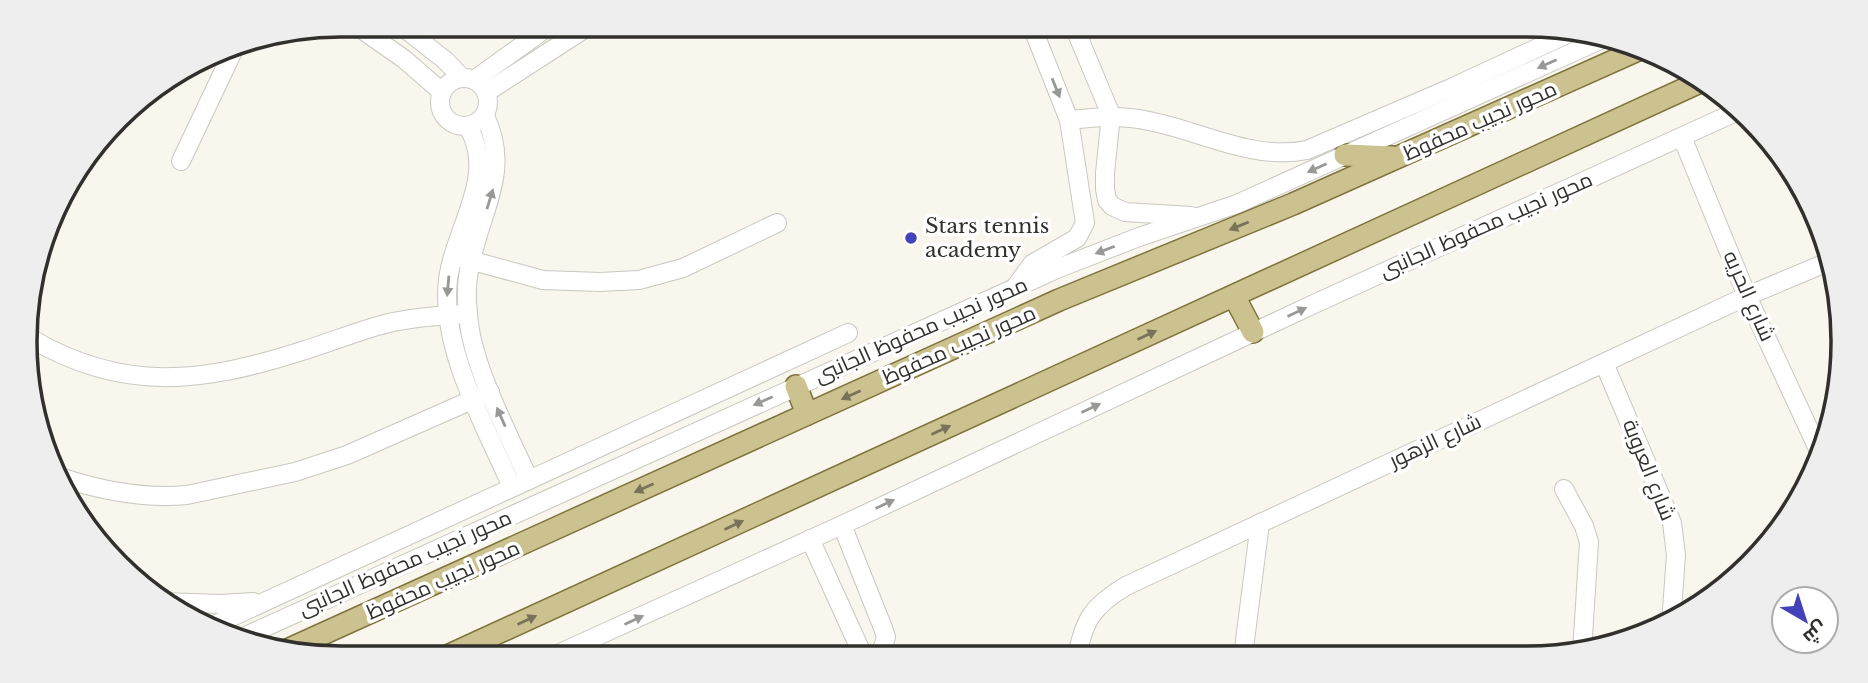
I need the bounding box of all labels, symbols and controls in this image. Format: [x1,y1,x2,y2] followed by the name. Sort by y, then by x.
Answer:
[1537,58,1557,70] one-way arrow
[1399,76,1561,166] street label: محور نجيب محفوظ
[1051,78,1062,99] one-way arrow
[1307,162,1327,174] one-way arrow
[1375,166,1597,284] street label: محور نجيب محفوظ الجانبى
[485,188,495,209] one-way arrow
[925,213,1049,263] place label: Stars tennis academy
[1229,221,1250,232] one-way arrow
[903,230,919,246] marker: Stars tennis academy
[1095,244,1116,255] one-way arrow
[1717,247,1781,346] street label: شارع الحريه
[811,272,1031,388] street label: محور نجيب محفوظ الجانبى
[442,275,453,297] one-way arrow
[878,300,1040,390] street label: محور نجيب محفوظ
[1287,306,1307,317] one-way arrow
[1137,329,1157,341] one-way arrow
[841,389,861,401] one-way arrow
[753,395,773,407] one-way arrow
[1081,402,1101,414] one-way arrow
[495,407,507,427] one-way arrow
[1384,408,1486,475] street label: شارع الزهور
[1616,416,1681,525] street label: شارع العروبة
[930,424,951,435] one-way arrow
[633,483,654,494] one-way arrow
[875,499,895,510] one-way arrow
[295,505,515,621] street label: محور نجيب محفوظ الجانبى
[724,519,744,531] one-way arrow
[362,535,524,625] street label: محور نجيب محفوظ
[1770,585,1840,655] north arrow
[517,614,537,626] one-way arrow
[624,614,644,625] one-way arrow
[1799,616,1832,649] text: ش

